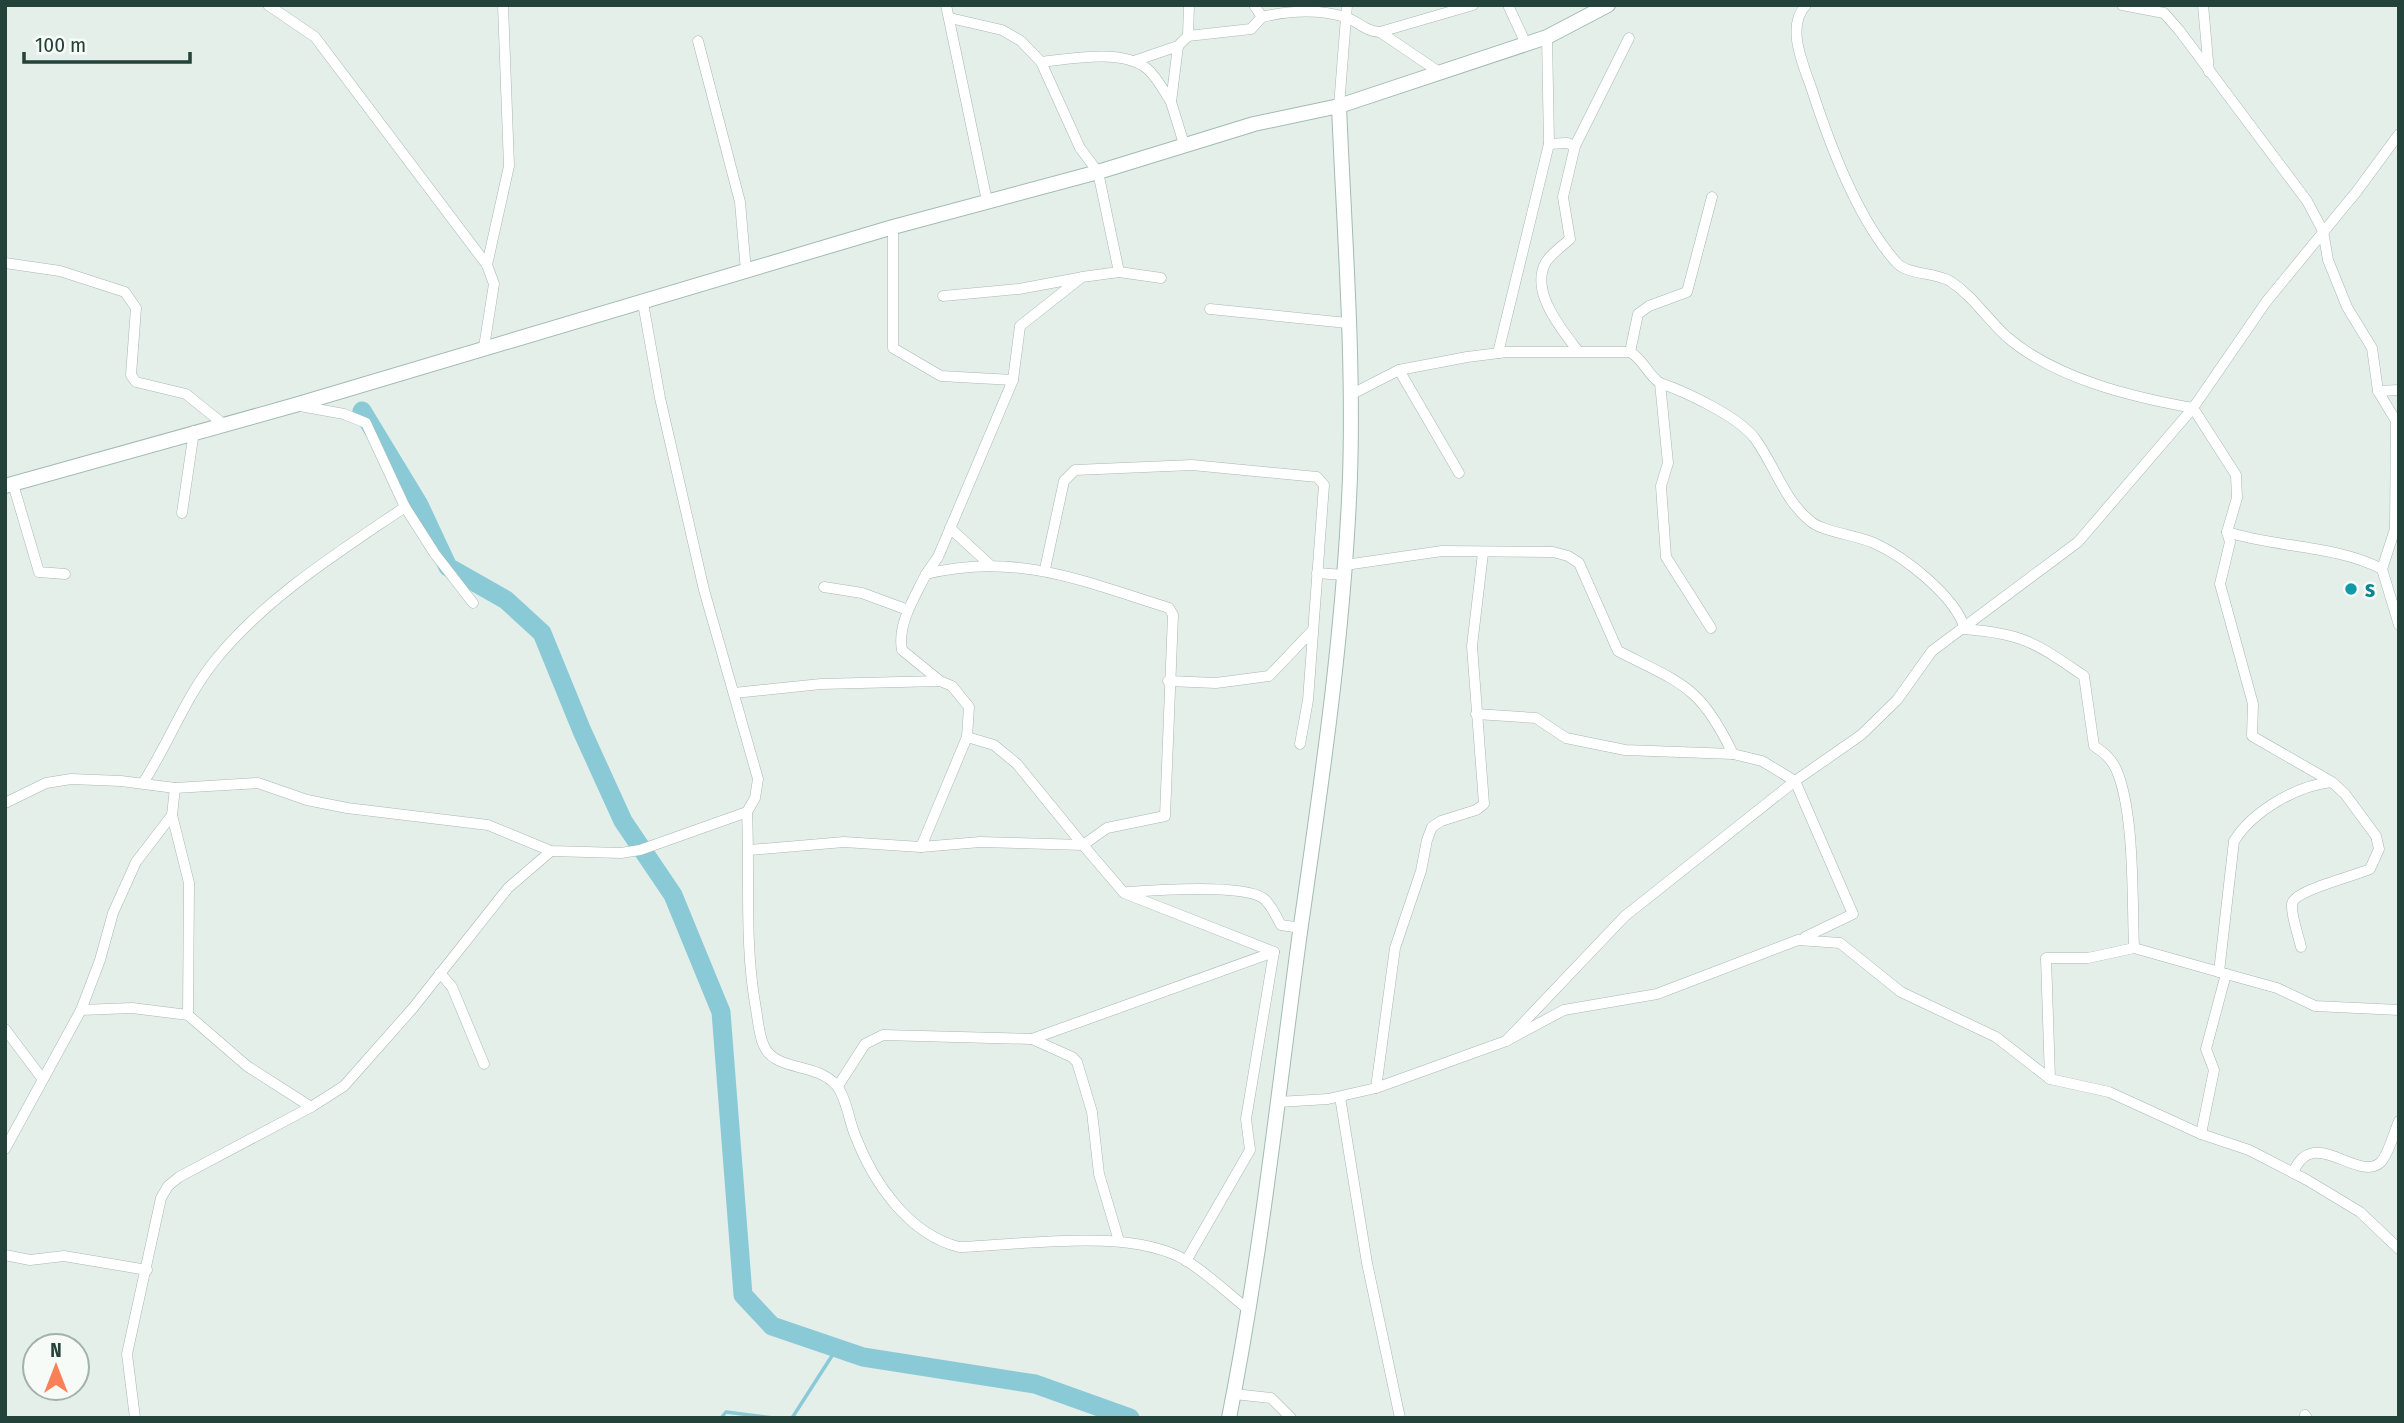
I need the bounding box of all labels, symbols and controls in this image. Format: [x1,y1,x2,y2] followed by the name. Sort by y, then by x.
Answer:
[24,21,191,65] scale bar
[35,32,86,58] text: 100 m
[2365,575,2375,603] place label: s
[2343,581,2359,597] marker: s
[21,1332,91,1402] north arrow
[50,1339,62,1362] text: N

